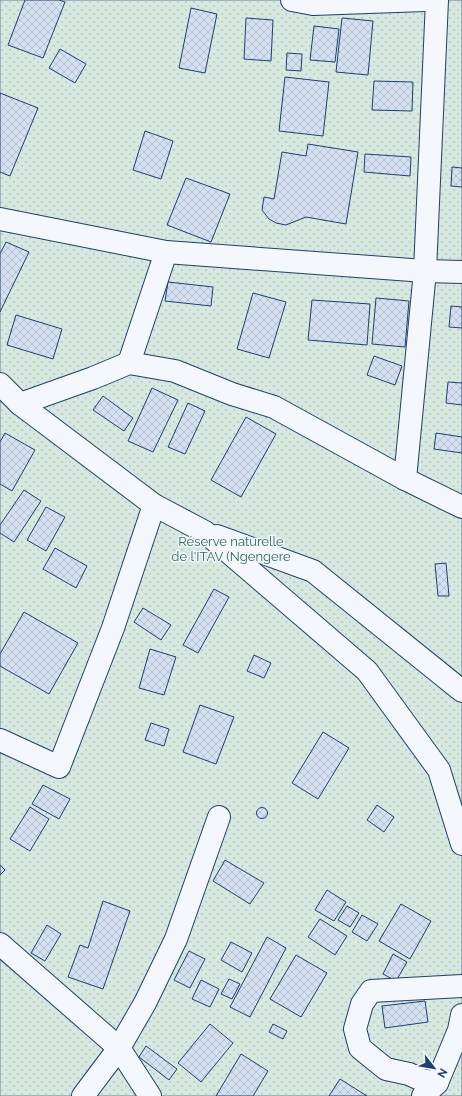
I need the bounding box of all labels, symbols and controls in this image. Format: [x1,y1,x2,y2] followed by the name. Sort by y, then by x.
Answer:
[171,534,291,564] park label: Réserve naturelle de l'ITAV (Ngengere
[414,1048,454,1088] north arrow
[434,1066,450,1080] text: N

